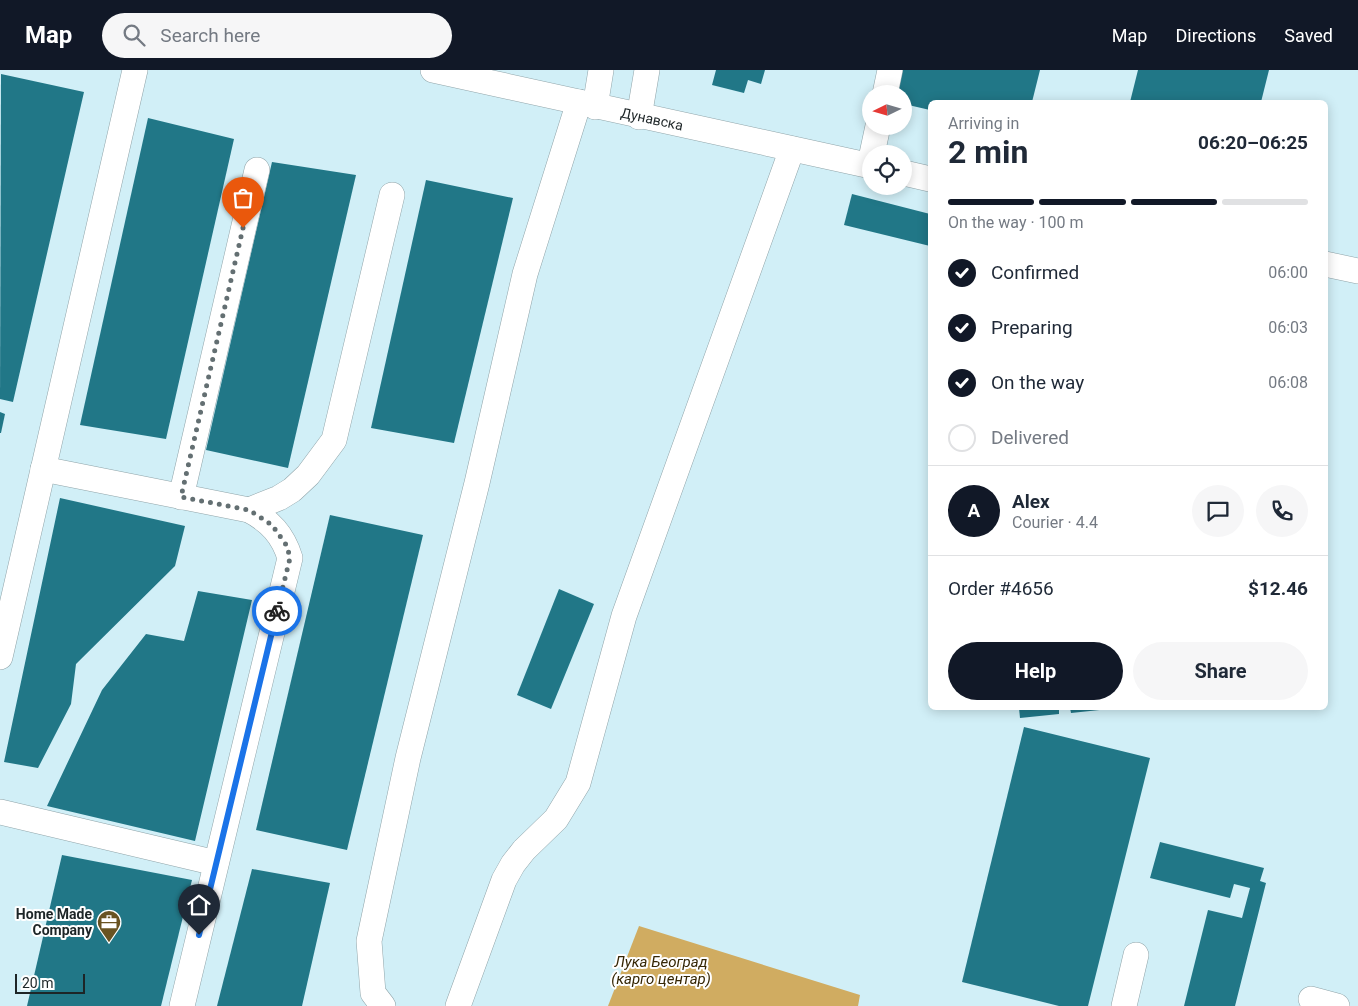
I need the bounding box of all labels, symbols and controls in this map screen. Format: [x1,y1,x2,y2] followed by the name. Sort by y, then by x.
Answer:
[102,13,452,58] search box
[25,21,72,49] text: Map
[120,21,148,49] icon: search
[160,24,260,47] text: Search here
[1112,25,1147,46] text: Map
[1175,25,1256,46] text: Directions
[1284,25,1333,46] text: Saved
[862,85,912,135] north arrow
[862,85,912,195] map controls
[619,105,685,133] street label: Дунавска
[948,114,1019,133] text: Arriving in
[1198,131,1308,154] text: 06:20–06:25
[948,133,1028,171] text: 2 min
[862,145,912,195] button: locate
[222,177,264,228] pin
[229,184,257,212] icon: bag
[948,213,1084,232] text: On the way · 100 m
[948,259,976,287] icon: check
[991,261,1079,284] text: Confirmed
[1268,263,1308,282] text: 06:00
[948,314,976,342] icon: check
[991,316,1073,339] text: Preparing
[1268,318,1308,337] text: 06:03
[948,369,976,397] icon: check
[991,371,1084,394] text: On the way
[1268,373,1308,392] text: 06:08
[991,426,1069,449] text: Delivered
[1192,485,1244,537] button: chat
[1256,485,1308,537] button: phone
[1012,490,1050,513] text: Alex
[968,499,980,522] text: A
[1012,513,1098,532] text: Courier · 4.4
[948,577,1054,600] text: Order #4656
[1248,577,1308,600] text: $12.46
[252,586,302,636] courier
[263,597,291,625] icon: bike
[948,642,1123,700] button: Help
[1133,642,1308,700] button: Share
[178,884,220,935] pin
[185,891,213,919] icon: home
[16,906,93,938] place label: Home Made Company
[96,909,122,943] office icon: Home Made Company
[611,953,711,988] water label: Лука Београд (карго центар)
[15,971,85,994] scale bar
[22,975,54,991] text: 20 m

